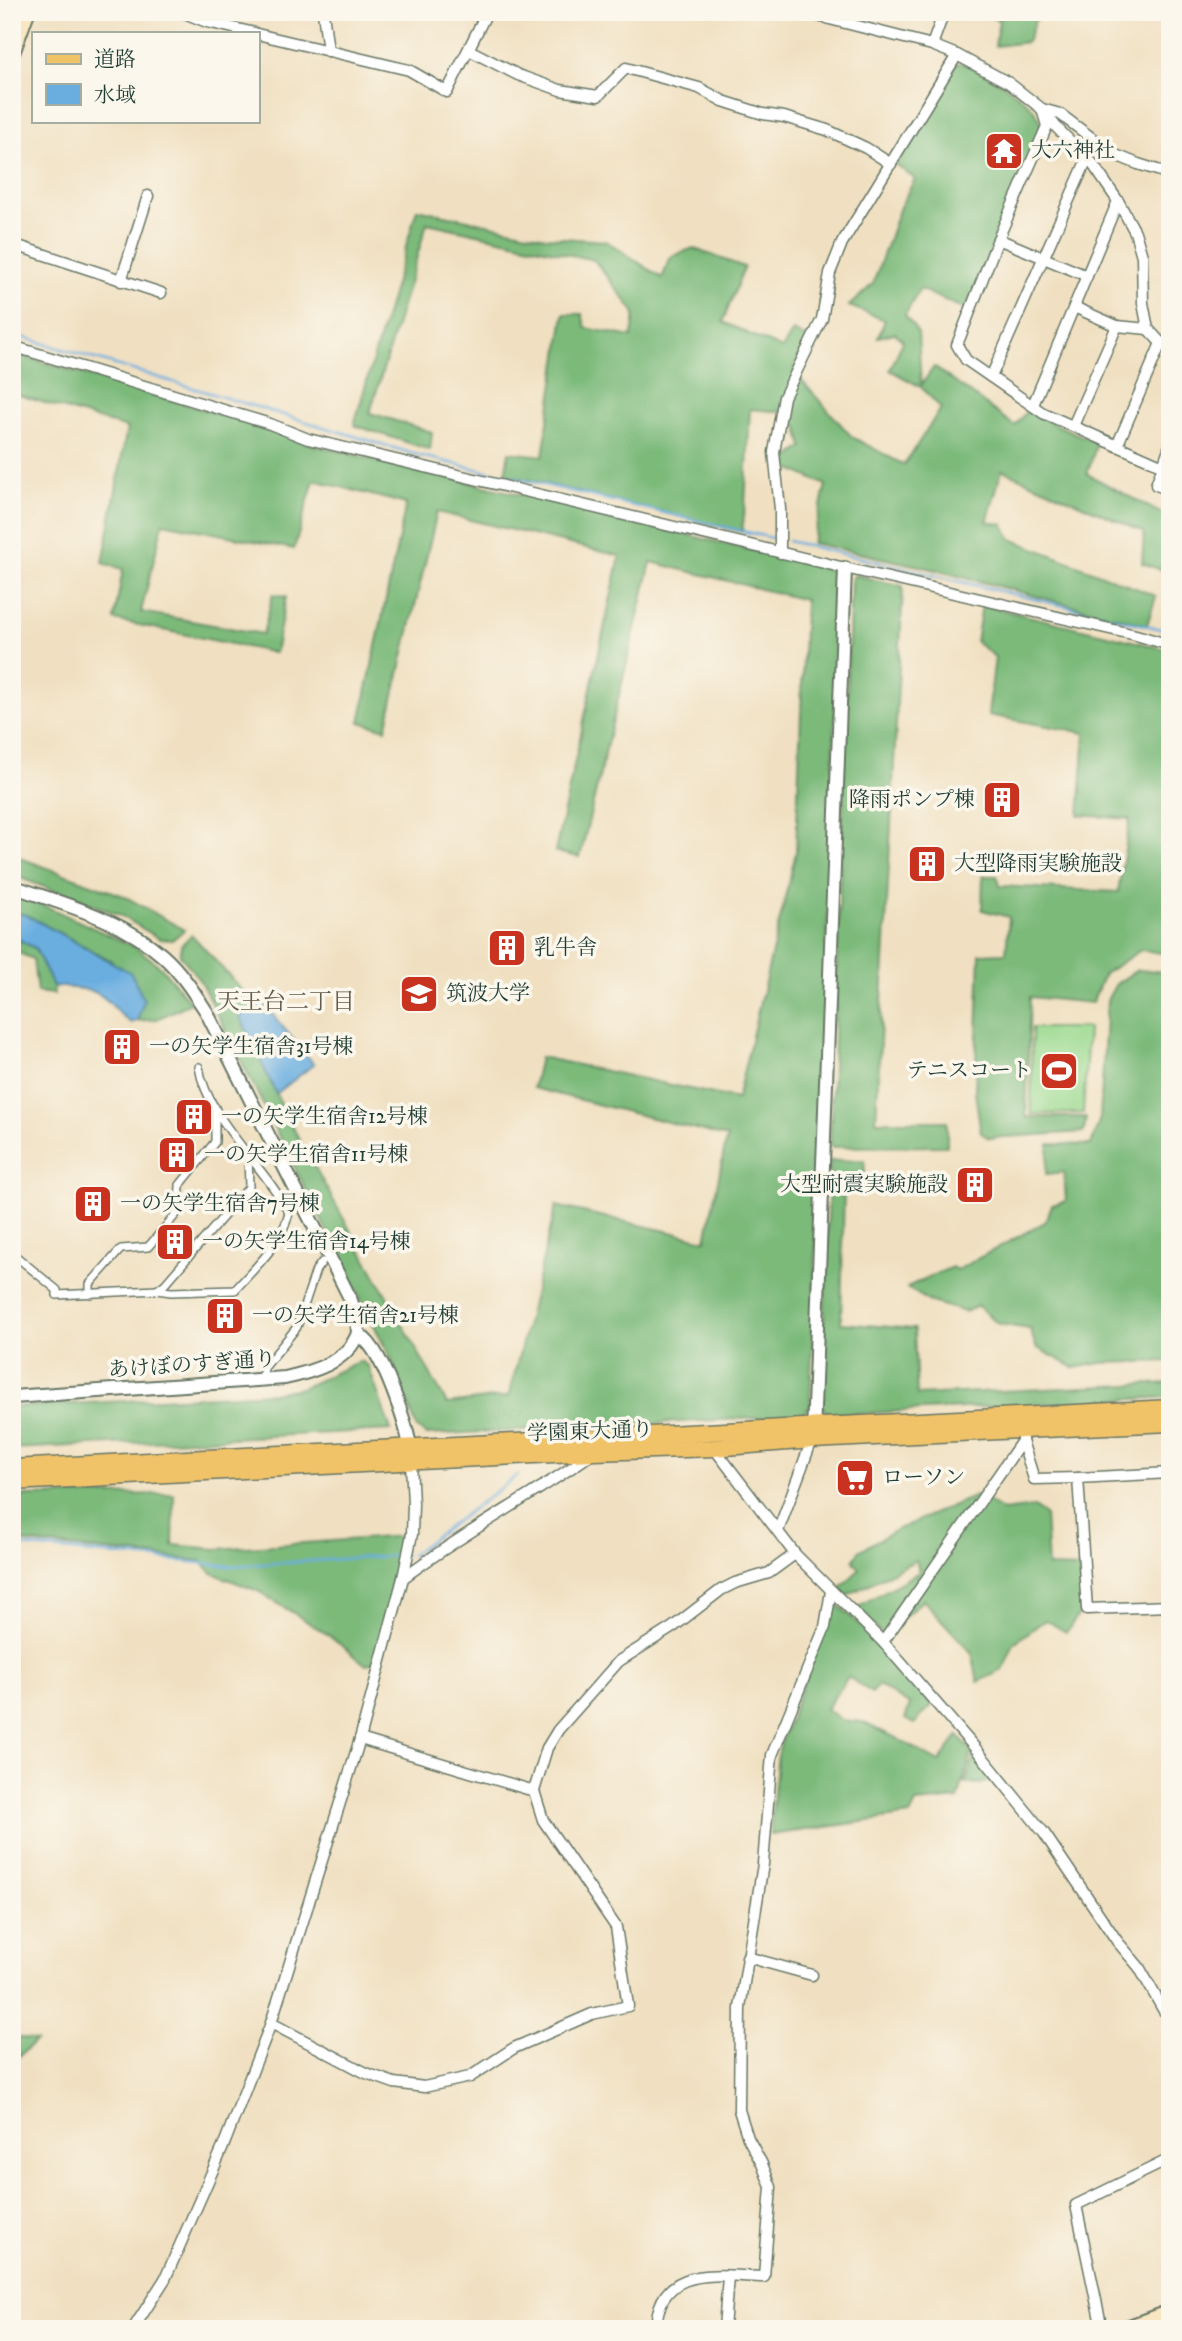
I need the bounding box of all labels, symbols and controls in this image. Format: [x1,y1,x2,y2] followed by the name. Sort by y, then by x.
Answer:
[32,32,259,122] legend
[94,47,136,73] text: 道路
[94,83,136,109] text: 水域
[983,130,1025,172] temple icon: 大六神社
[1031,138,1115,164] place label: 大六神社
[981,779,1023,821] building icon: 降雨ポンプ棟
[849,787,975,813] place label: 降雨ポンプ棟
[906,843,948,885] building icon: 大型降雨実験施設
[954,851,1122,877] place label: 大型降雨実験施設
[486,927,528,969] building icon: 乳牛舎
[534,935,597,961] place label: 乳牛舎
[398,973,440,1015] school or university icon: 筑波大学
[446,981,530,1007] place label: 筑波大学
[217,988,355,1017] district label: 天王台二丁目
[101,1026,143,1068] building icon: 一の矢学生宿舎31号棟
[149,1034,354,1060] place label: 一の矢学生宿舎31号棟
[1038,1050,1080,1092] sports icon: テニスコート
[907,1058,1032,1084] place label: テニスコート
[173,1096,215,1138] building icon: 一の矢学生宿舎12号棟
[221,1104,428,1130] place label: 一の矢学生宿舎12号棟
[156,1134,198,1176] building icon: 一の矢学生宿舎11号棟
[204,1142,408,1168] place label: 一の矢学生宿舎11号棟
[954,1164,996,1206] building icon: 大型耐震実験施設
[780,1172,948,1198] place label: 大型耐震実験施設
[72,1183,114,1225] building icon: 一の矢学生宿舎7号棟
[120,1191,320,1217] place label: 一の矢学生宿舎7号棟
[154,1221,196,1263] building icon: 一の矢学生宿舎14号棟
[202,1229,411,1255] place label: 一の矢学生宿舎14号棟
[204,1295,246,1337] building icon: 一の矢学生宿舎21号棟
[252,1303,459,1329] place label: 一の矢学生宿舎21号棟
[107,1346,277,1384] street label: あけぼのすぎ通り
[527,1417,653,1447] street label: 学園東大通り
[834,1457,876,1499] supermarket icon: ローソン
[882,1465,965,1491] place label: ローソン

